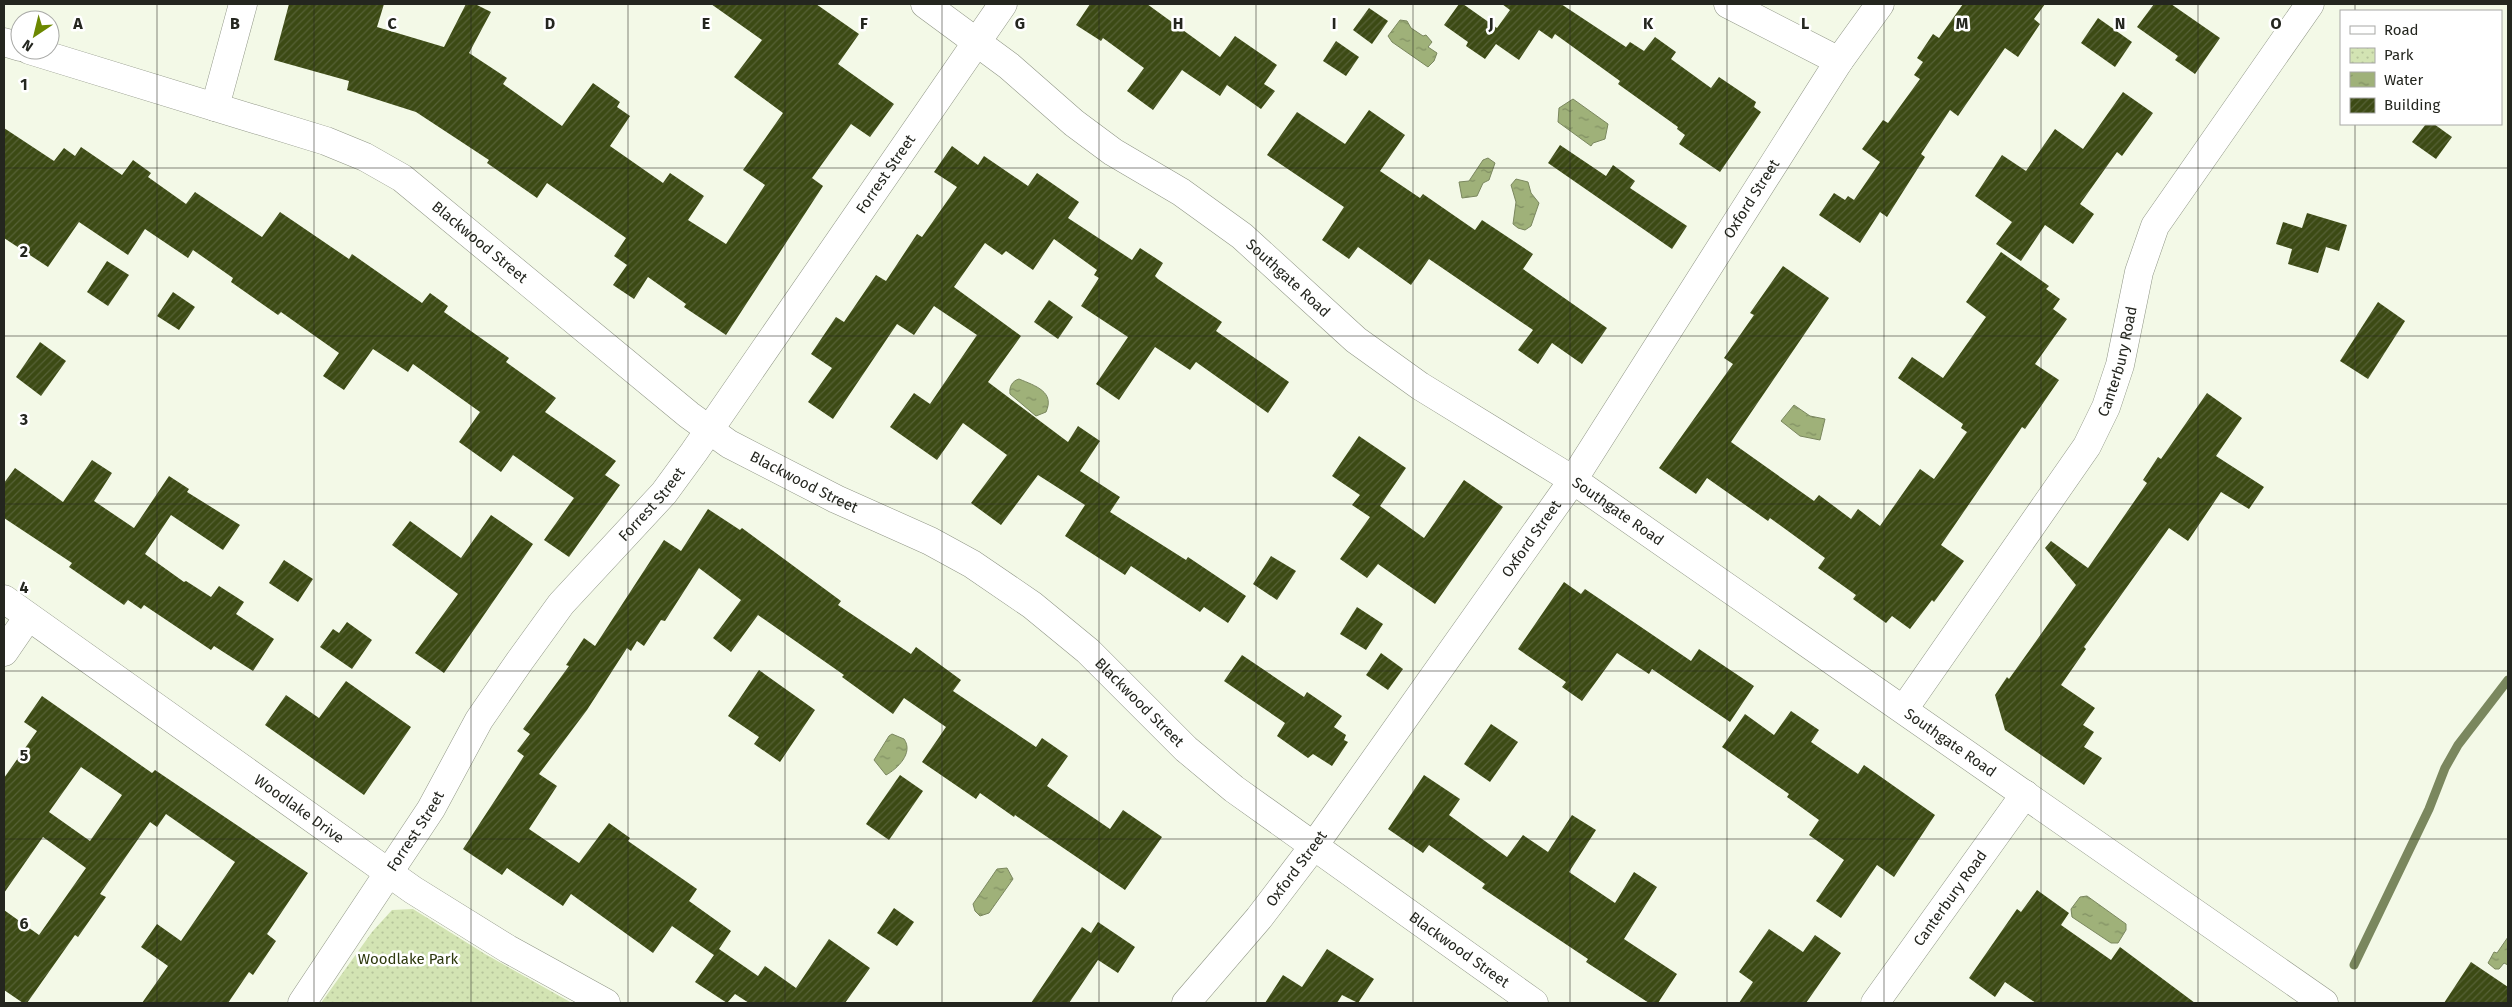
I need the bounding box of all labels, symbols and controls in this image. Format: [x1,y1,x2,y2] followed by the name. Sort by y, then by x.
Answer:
[10,10,60,60] north arrow
[2340,10,2502,125] legend
[72,14,83,33] text: A
[230,14,240,33] text: B
[387,14,397,33] text: C
[545,14,555,33] text: D
[702,14,710,33] text: E
[860,14,868,33] text: F
[1015,14,1025,33] text: G
[1173,14,1183,33] text: H
[1332,14,1336,33] text: I
[1487,14,1494,33] text: J
[1643,14,1654,33] text: K
[1801,14,1809,33] text: L
[1956,14,1969,33] text: M
[2115,14,2125,33] text: N
[2270,14,2282,33] text: O
[2384,21,2419,39] text: Road
[19,36,37,55] text: N
[2384,46,2414,64] text: Park
[2384,71,2423,89] text: Water
[20,75,28,94] text: 1
[2384,96,2440,114] text: Building
[852,131,920,217] street label: Forrest Street
[1720,155,1784,242] street label: Oxford Street
[428,197,531,287] street label: Blackwood Street
[1242,235,1334,321] street label: Southgate Road
[20,242,28,261] text: 2
[2094,305,2141,420] street label: Canterbury Road
[19,410,28,429] text: 3
[747,447,861,517] street label: Blackwood Street
[615,463,689,545] street label: Forrest Street
[1569,473,1667,549] street label: Southgate Road
[1498,496,1565,581] street label: Oxford Street
[19,578,29,597] text: 4
[1091,654,1188,751] street label: Blackwood Street
[1901,705,2000,781] street label: Southgate Road
[20,746,29,765] text: 5
[250,771,347,847] street label: Woodlake Drive
[383,787,448,875] street label: Forrest Street
[1262,827,1331,910] street label: Oxford Street
[1910,847,1991,950] street label: Canterbury Road
[1406,908,1513,992] street label: Blackwood Street
[19,914,29,933] text: 6
[358,950,459,968] park label: Woodlake Park

